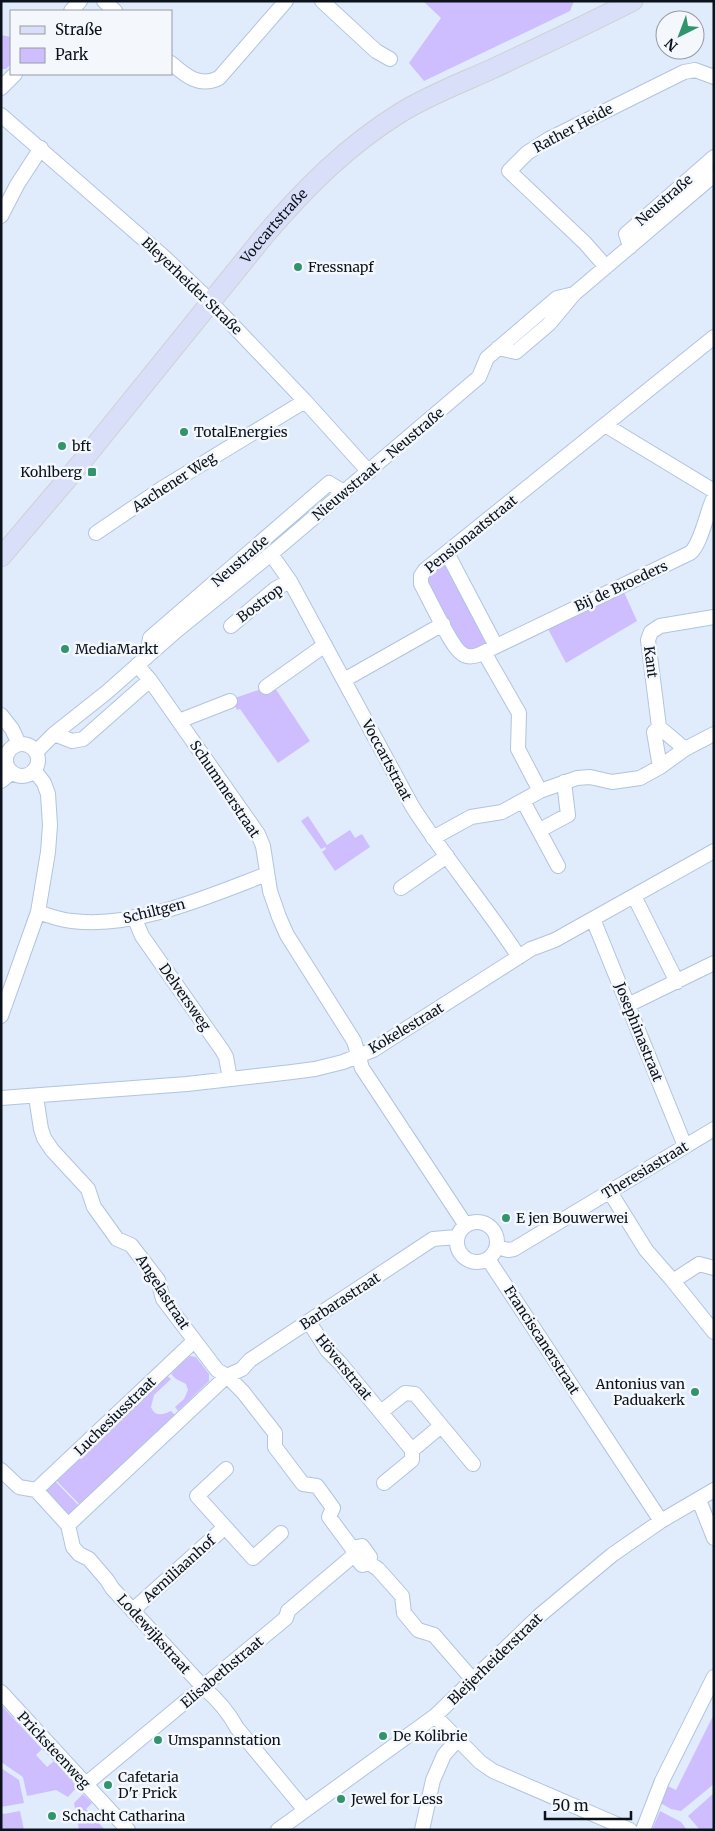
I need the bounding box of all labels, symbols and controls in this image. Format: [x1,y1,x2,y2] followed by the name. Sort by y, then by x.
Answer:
[10,10,172,75] legend
[655,10,705,60] north arrow
[55,20,102,39] text: Straße
[661,34,681,55] text: N
[55,45,89,64] text: Park
[530,100,616,156] street label: Rather Heide
[632,170,696,230] street label: Neustraße
[236,185,311,268] street label: Voccartstraße
[138,233,246,339] street label: Bleyerheider Straße
[308,258,374,276] place label: Fressnapf
[292,261,304,273] marker: Fressnapf
[309,404,447,524] street label: Nieuwstraat - Neustraße
[194,423,288,441] place label: TotalEnergies
[178,426,190,438] marker: TotalEnergies
[71,437,92,455] place label: bft
[56,440,68,452] marker: bft
[128,448,220,516] street label: Aachener Weg
[20,463,83,481] place label: Kohlberg
[86,466,98,478] marker: Kohlberg
[421,491,521,577] street label: Pensionaatstraat
[208,531,272,591] street label: Neustraße
[572,557,671,615] street label: Bij de Broeders
[233,580,287,626] street label: Bostrop
[75,640,159,658] place label: MediaMarkt
[59,643,71,655] marker: MediaMarkt
[640,645,662,680] street label: Kant
[358,715,416,804] street label: Voccartstraat
[186,737,264,841] street label: Schummerstraat
[121,895,187,927] street label: Schiltgen
[155,960,215,1035] street label: Delversweg
[611,979,667,1085] street label: Josephinastraat
[365,998,447,1057] street label: Kokelestraat
[599,1137,692,1203] street label: Theresiastraat
[516,1209,629,1227] place label: E jen Bouwerwei
[500,1212,512,1224] marker: E jen Bouwerwei
[132,1250,194,1333] street label: Angelastraat
[296,1268,384,1334] street label: Barbarastraat
[500,1282,584,1398] street label: Franciscanerstraat
[312,1330,376,1404] street label: Höverstraat
[70,1372,160,1459] street label: Luchesiusstraat
[594,1375,685,1409] place label: Antonius van Paduakerk
[689,1386,701,1398] marker: Antonius van Paduakerk
[138,1531,219,1607] street label: Aemiliaanhof
[113,1590,195,1678] street label: Lodewijkstraat
[444,1609,546,1709] street label: Bleijerheiderstraat
[177,1632,267,1712] street label: Elisabethstraat
[14,1708,95,1793] street label: Pricksteenweg
[393,1727,467,1745] place label: De Kolibrie
[377,1730,389,1742] marker: De Kolibrie
[168,1731,281,1749] place label: Umspannstation
[152,1734,164,1746] marker: Umspannstation
[118,1768,179,1802] place label: Cafetaria D'r Prick
[102,1779,114,1791] marker: Cafetaria D'r Prick
[545,1788,631,1820] scale bar
[350,1790,443,1808] place label: Jewel for Less
[335,1793,347,1805] marker: Jewel for Less
[552,1796,589,1815] text: 50 m
[62,1807,186,1825] place label: Schacht Catharina
[46,1810,58,1822] marker: Schacht Catharina

